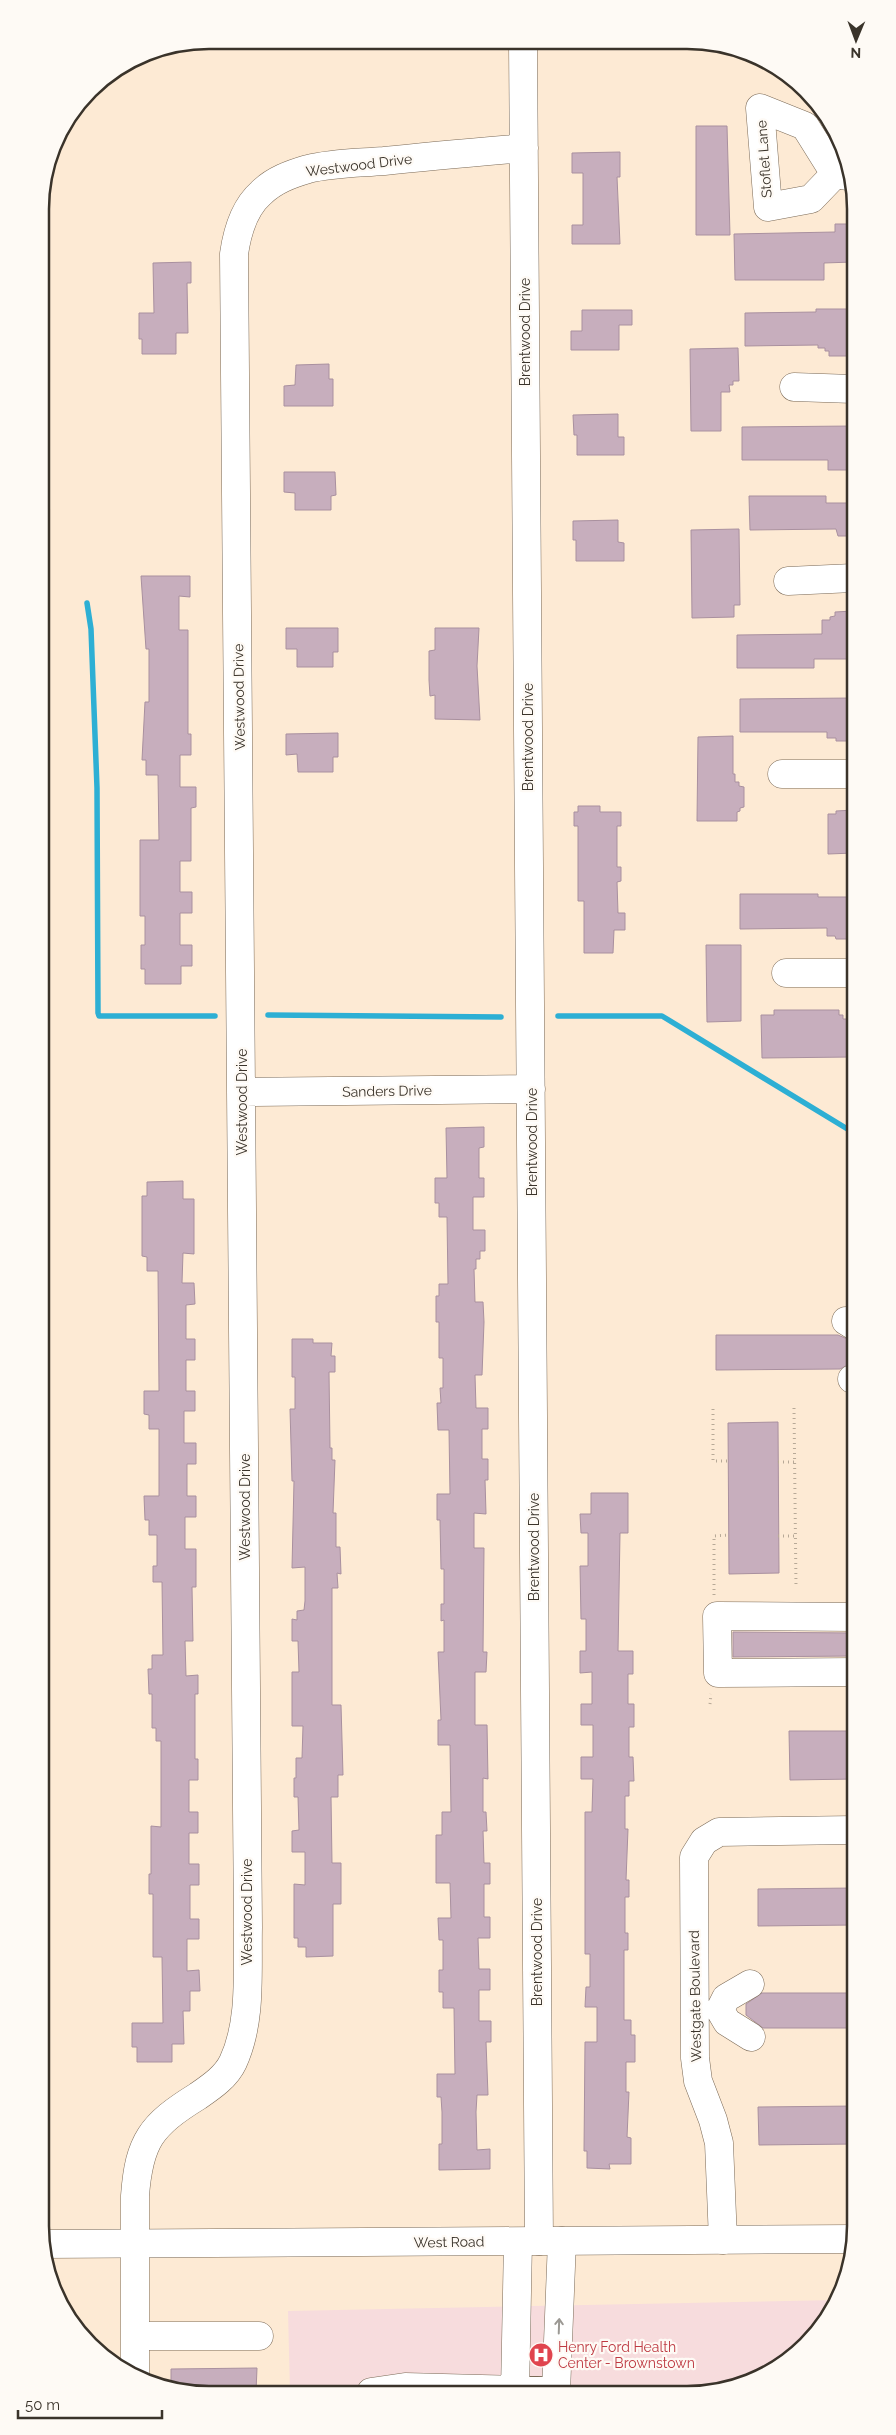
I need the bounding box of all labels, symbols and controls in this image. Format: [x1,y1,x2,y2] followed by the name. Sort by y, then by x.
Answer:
[831,15,881,65] north arrow
[850,45,861,61] text: N
[753,120,775,198] street label: Stoflet Lane
[305,151,413,179] street label: Westwood Drive
[517,278,533,386] street label: Brentwood Drive
[230,643,248,751] street label: Westwood Drive
[520,683,536,791] street label: Brentwood Drive
[234,1049,250,1155] street label: Westwood Drive
[342,1082,432,1100] street label: Sanders Drive
[524,1088,540,1196] street label: Brentwood Drive
[237,1454,253,1560] street label: Westwood Drive
[526,1493,542,1601] street label: Brentwood Drive
[239,1859,255,1965] street label: Westwood Drive
[529,1898,545,2006] street label: Brentwood Drive
[686,1930,704,2062] street label: Westgate Boulevard
[414,2233,484,2251] street label: West Road
[554,2318,563,2334] one-way arrow
[558,2339,695,2371] place label: Henry Ford Health Center - Brownstown
[528,2342,554,2368] hospital icon: Henry Ford Health Center - Brownstown
[18,2388,161,2420] scale bar
[25,2396,60,2414] text: 50 m

